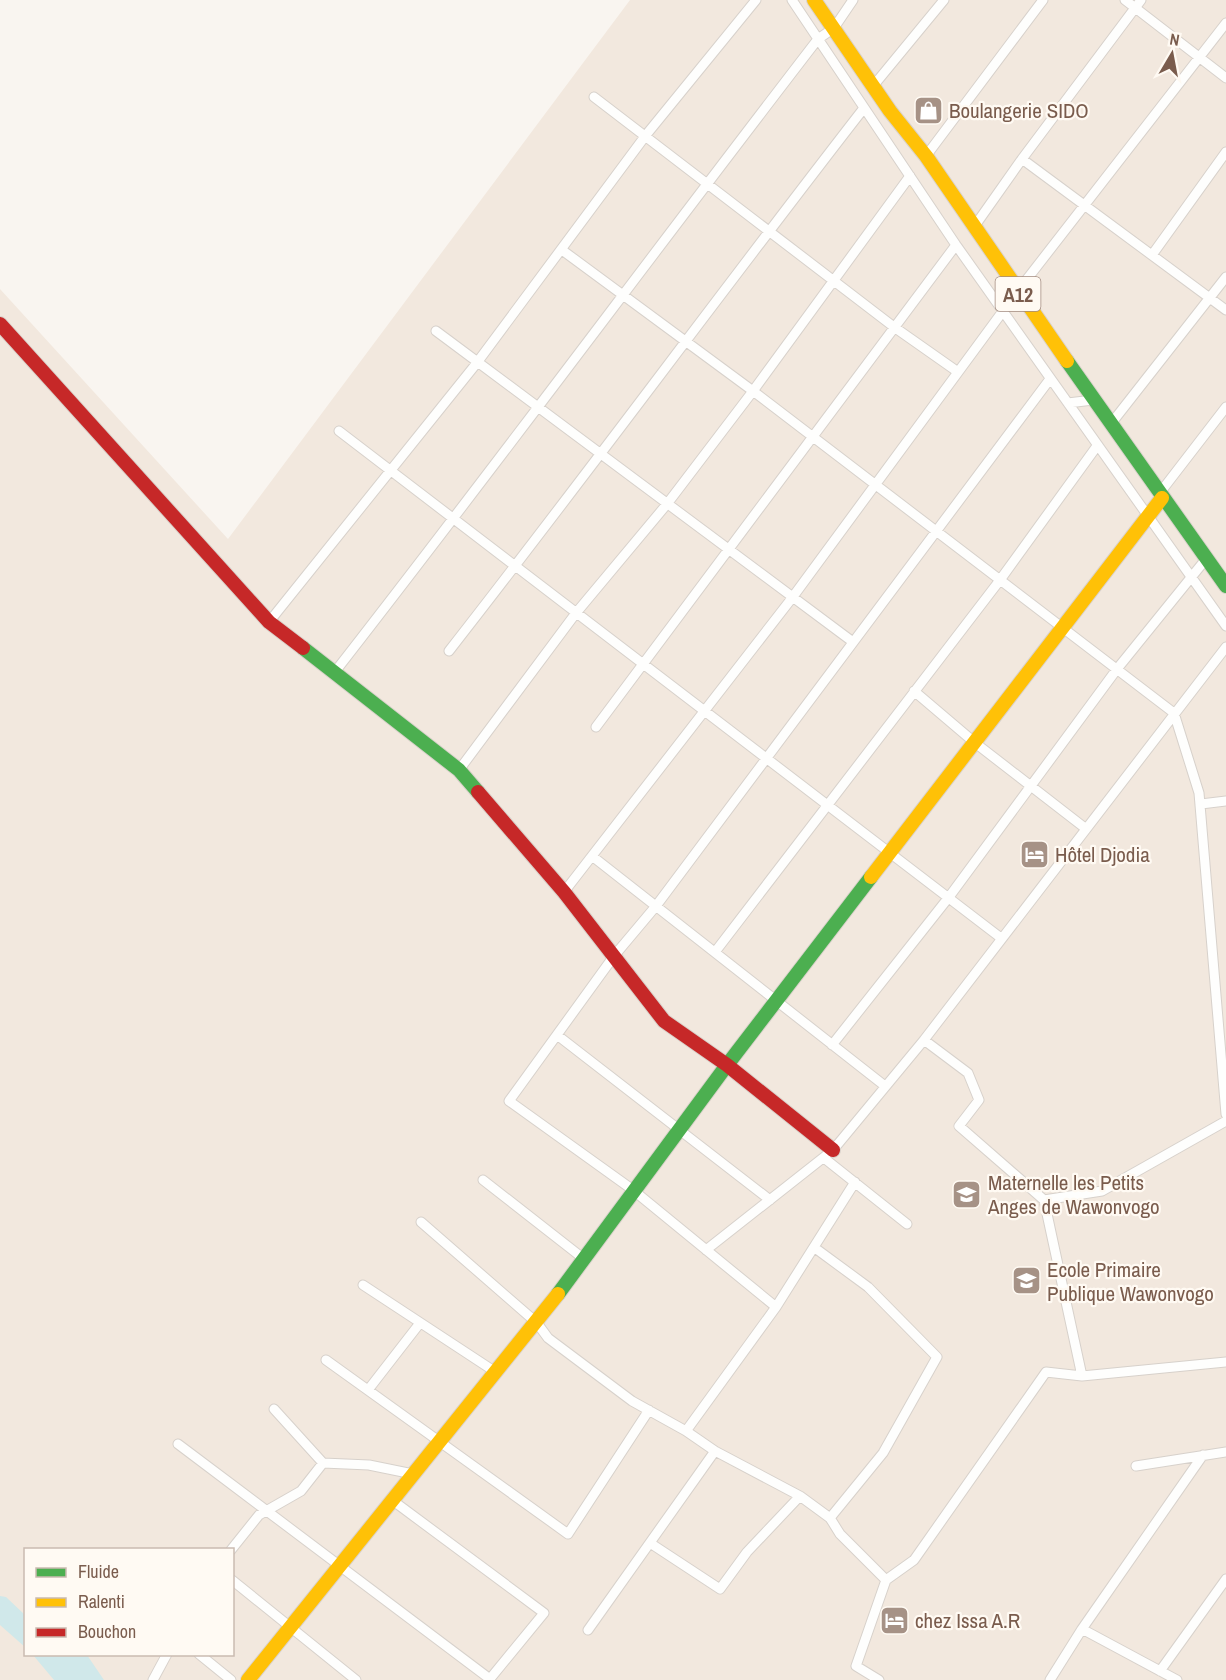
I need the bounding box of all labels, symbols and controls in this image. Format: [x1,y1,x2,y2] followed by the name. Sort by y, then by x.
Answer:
[1142,24,1202,84] north arrow
[1168,28,1181,51] text: N
[912,94,944,126] shop icon: Boulangerie SIDO
[949,96,1089,125] place label: Boulangerie SIDO
[996,277,1040,311] road number: A12
[1018,838,1050,870] hotel icon: Hôtel Djodia
[1055,840,1150,869] place label: Hôtel Djodia
[987,1168,1160,1221] place label: Maternelle les Petits Anges de Wawonvogo
[951,1178,983,1210] school or university icon: Maternelle les Petits Anges de Wawonvogo
[1047,1255,1214,1308] place label: Ecole Primaire Publique Wawonvogo
[1010,1265,1042,1297] school or university icon: Ecole Primaire Publique Wawonvogo
[24,1548,234,1656] legend
[78,1559,119,1584] text: Fluide
[78,1589,125,1614] text: Ralenti
[878,1604,910,1636] hotel icon: chez Issa A.R
[915,1606,1020,1635] place label: chez Issa A.R
[78,1619,136,1644] text: Bouchon

